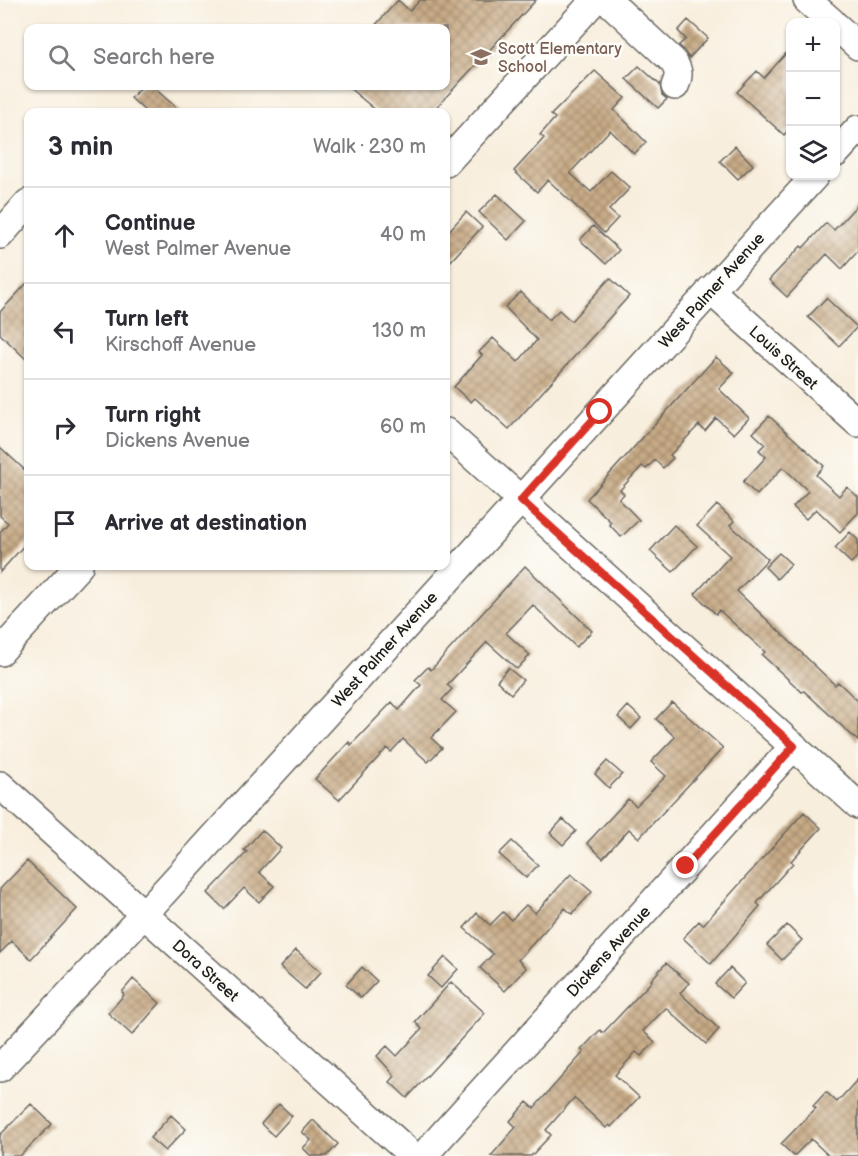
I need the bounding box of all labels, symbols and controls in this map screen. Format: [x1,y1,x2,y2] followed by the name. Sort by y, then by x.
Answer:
[786,18,840,180] map controls
[786,18,840,72] button: +
[24,24,450,90] search box
[498,40,623,77] place label: Scott Elementary School
[45,41,78,74] icon: search
[93,44,215,71] text: Search here
[469,45,493,69] school or university icon: Scott Elementary School
[786,72,840,126] button: −
[786,126,840,180] button: layers
[48,132,113,163] text: 3 min
[313,135,426,159] text: Walk · 230 m
[105,210,195,237] text: Continue
[48,219,81,252] icon: ahead
[380,223,426,247] text: 40 m
[655,229,769,353] street label: West Palmer Avenue
[105,237,291,261] text: West Palmer Avenue
[105,306,189,333] text: Turn left
[48,315,81,348] icon: left
[372,319,426,343] text: 130 m
[745,322,821,394] street label: Louis Street
[105,333,256,357] text: Kirschoff Avenue
[586,398,612,424] route start
[105,402,201,429] text: Turn right
[48,411,81,444] icon: right
[380,415,426,439] text: 60 m
[105,429,250,453] text: Dickens Avenue
[48,507,81,540] icon: arrive
[105,510,307,537] text: Arrive at destination
[328,588,442,712] street label: West Palmer Avenue
[672,852,698,878] route end
[563,902,655,1001] street label: Dickens Avenue
[168,936,242,1006] street label: Dora Street

